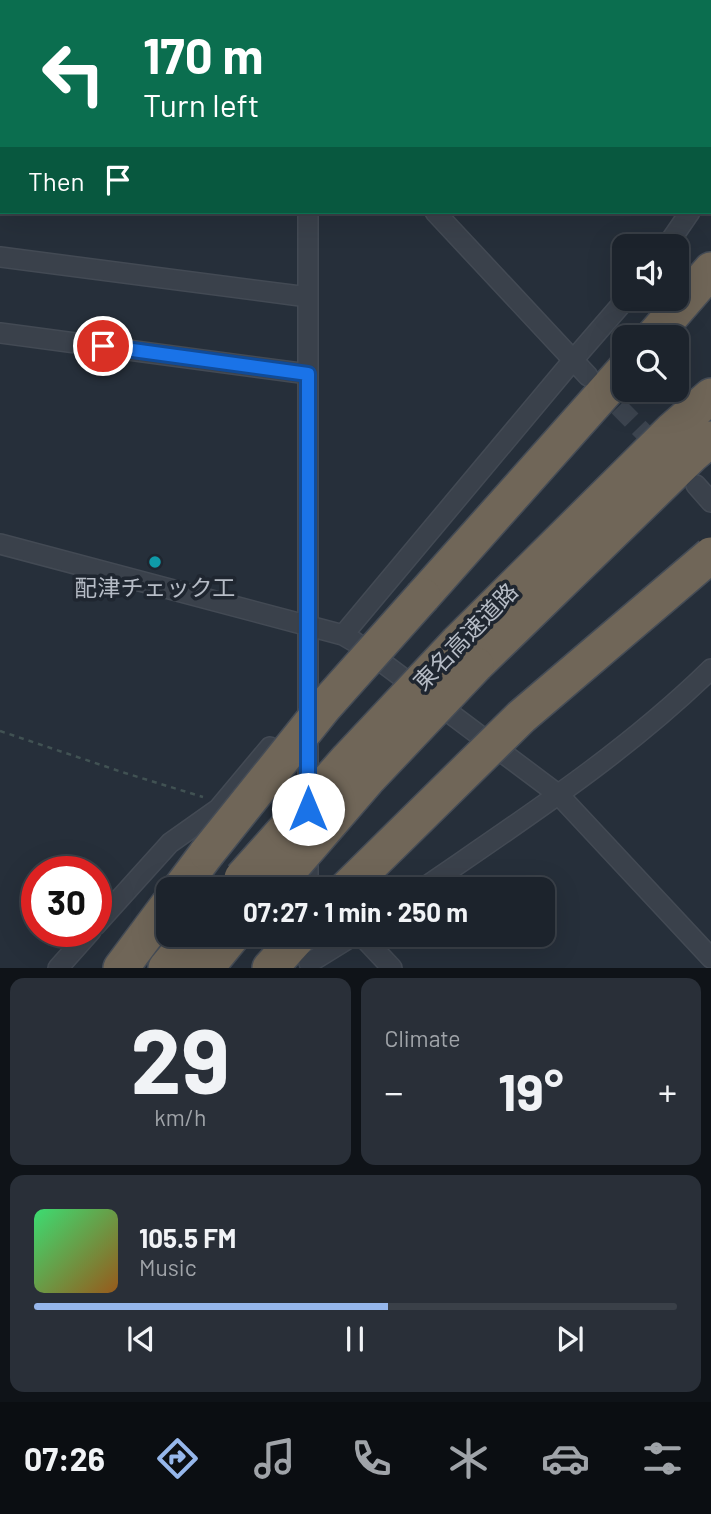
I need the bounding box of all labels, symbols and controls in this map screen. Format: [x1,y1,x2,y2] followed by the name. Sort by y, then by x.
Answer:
[143,25,263,84] text: 170 m
[28,28,119,119] icon: left
[143,85,260,123] text: Turn left
[99,161,137,199] icon: arrive
[28,165,85,196] text: Then
[612,234,689,402] map controls
[612,234,689,311] button: sound
[73,316,133,376] pin
[612,325,689,402] button: search
[84,327,122,365] icon: arrive
[147,554,163,570] marker: 配津チェック工
[75,573,236,601] place label: 配津チェック工
[407,577,523,695] street label: 東名高速道路
[271,772,345,846] position arrow
[21,856,112,947] speed limit sign: 30
[243,896,468,927] text: 07:27 · 1 min · 250 m
[131,1003,230,1112] text: 29
[385,1024,461,1052] text: Climate
[498,1059,564,1121] text: 19°
[385,1068,404,1114] text: −
[658,1068,677,1114] text: +
[154,1103,206,1131] text: km/h
[139,1222,236,1253] text: 105.5 FM
[139,1253,197,1281] text: Music
[122,1320,160,1358] icon: previous
[336,1320,374,1358] icon: pause
[551,1320,589,1358] icon: next
[153,1434,202,1483] icon: directions
[250,1434,299,1483] icon: music
[347,1434,396,1483] icon: phone
[444,1434,493,1483] icon: climate
[541,1434,590,1483] icon: car
[638,1434,687,1483] icon: filters
[24,1439,105,1477] text: 07:26

